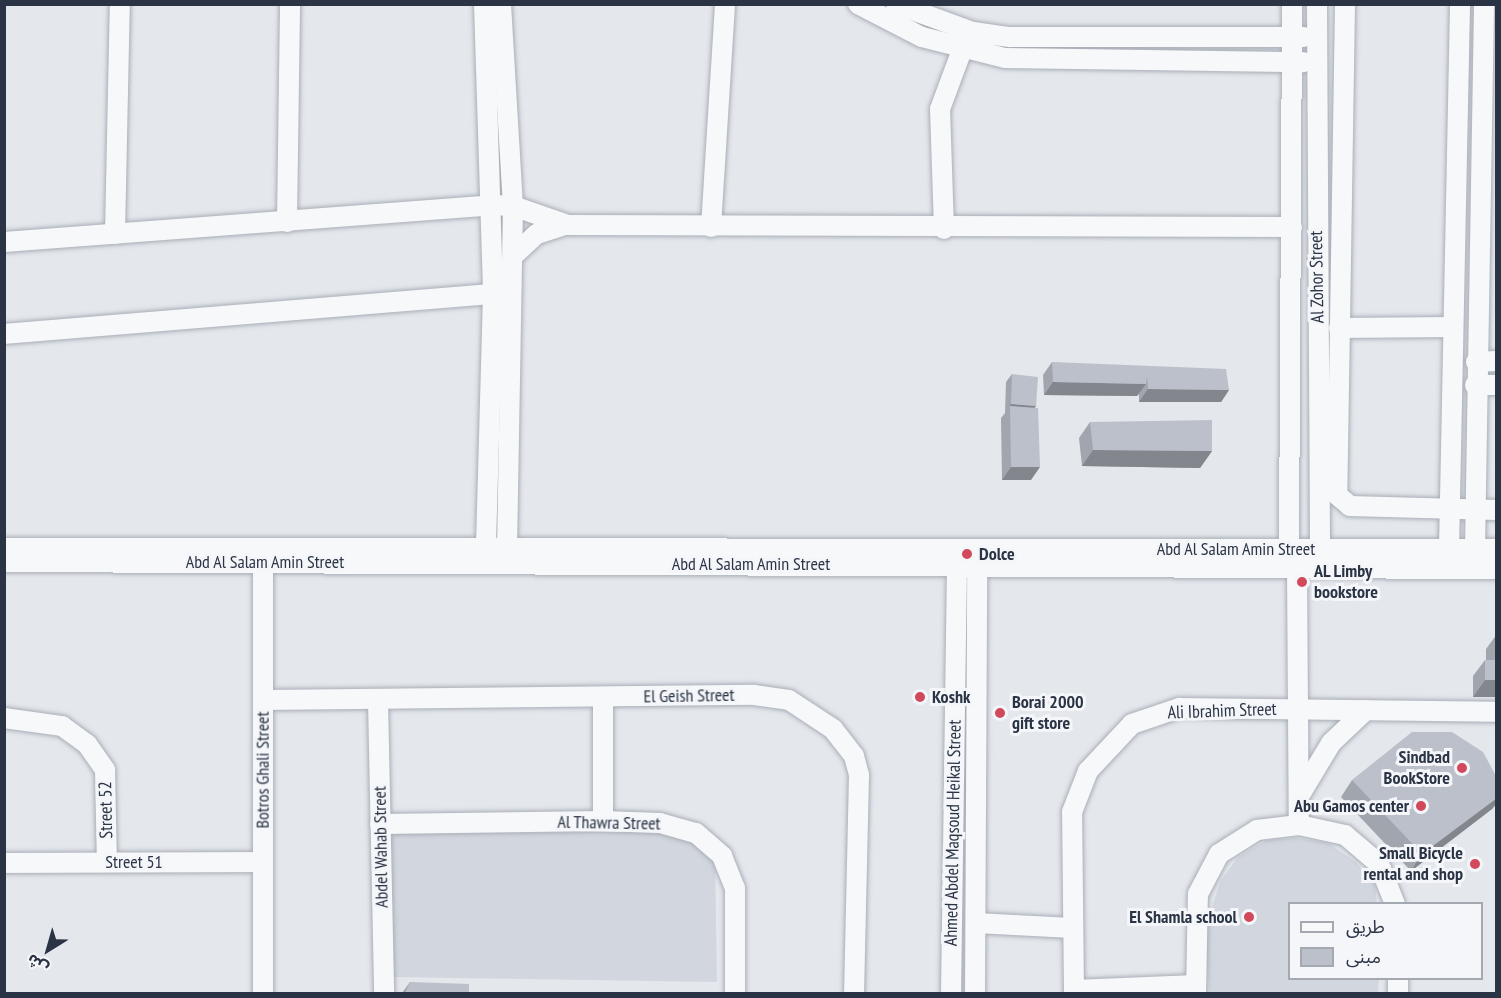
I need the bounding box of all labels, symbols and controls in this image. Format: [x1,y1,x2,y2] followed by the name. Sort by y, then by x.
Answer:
[1305,230,1329,324] street label: Al Zohor Street
[1156,538,1316,560] street label: Abd Al Salam Amin Street
[979,543,1015,565] place label: Dolce
[960,547,974,561] marker: Dolce
[185,551,345,573] street label: Abd Al Salam Amin Street
[671,553,831,575] street label: Abd Al Salam Amin Street
[1314,561,1378,604] place label: AL Limby bookstore
[1295,575,1309,589] marker: AL Limby bookstore
[643,684,735,708] street label: El Geish Street
[932,686,970,708] place label: Koshk
[913,690,927,704] marker: Koshk
[1012,692,1084,734] place label: Borai 2000 gift store
[1167,698,1277,724] street label: Ali Ibrahim Street
[993,706,1007,720] marker: Borai 2000 gift store
[252,712,274,828] street label: Botros Ghali Street
[940,719,966,947] street label: Ahmed Abdel Maqsoud Heikal Street
[1384,747,1450,789] place label: Sindbad BookStore
[1455,761,1469,775] marker: Sindbad BookStore
[95,781,117,839] street label: Street 52
[369,786,393,908] street label: Abdel Wahab Street
[1294,795,1409,817] place label: Abu Gamos center
[1414,799,1428,813] marker: Abu Gamos center
[557,811,661,835] street label: Al Thawra Street
[1364,843,1463,886] place label: Small Bicycle rental and shop
[105,851,163,873] street label: Street 51
[1468,857,1482,871] marker: Small Bicycle rental and shop
[1288,902,1483,980] legend
[1129,906,1237,928] place label: El Shamla school
[1242,910,1256,924] marker: El Shamla school
[1346,915,1385,938] text: طريق
[18,920,78,980] north arrow
[1346,945,1381,968] text: مبنى
[22,950,52,979] text: ش

